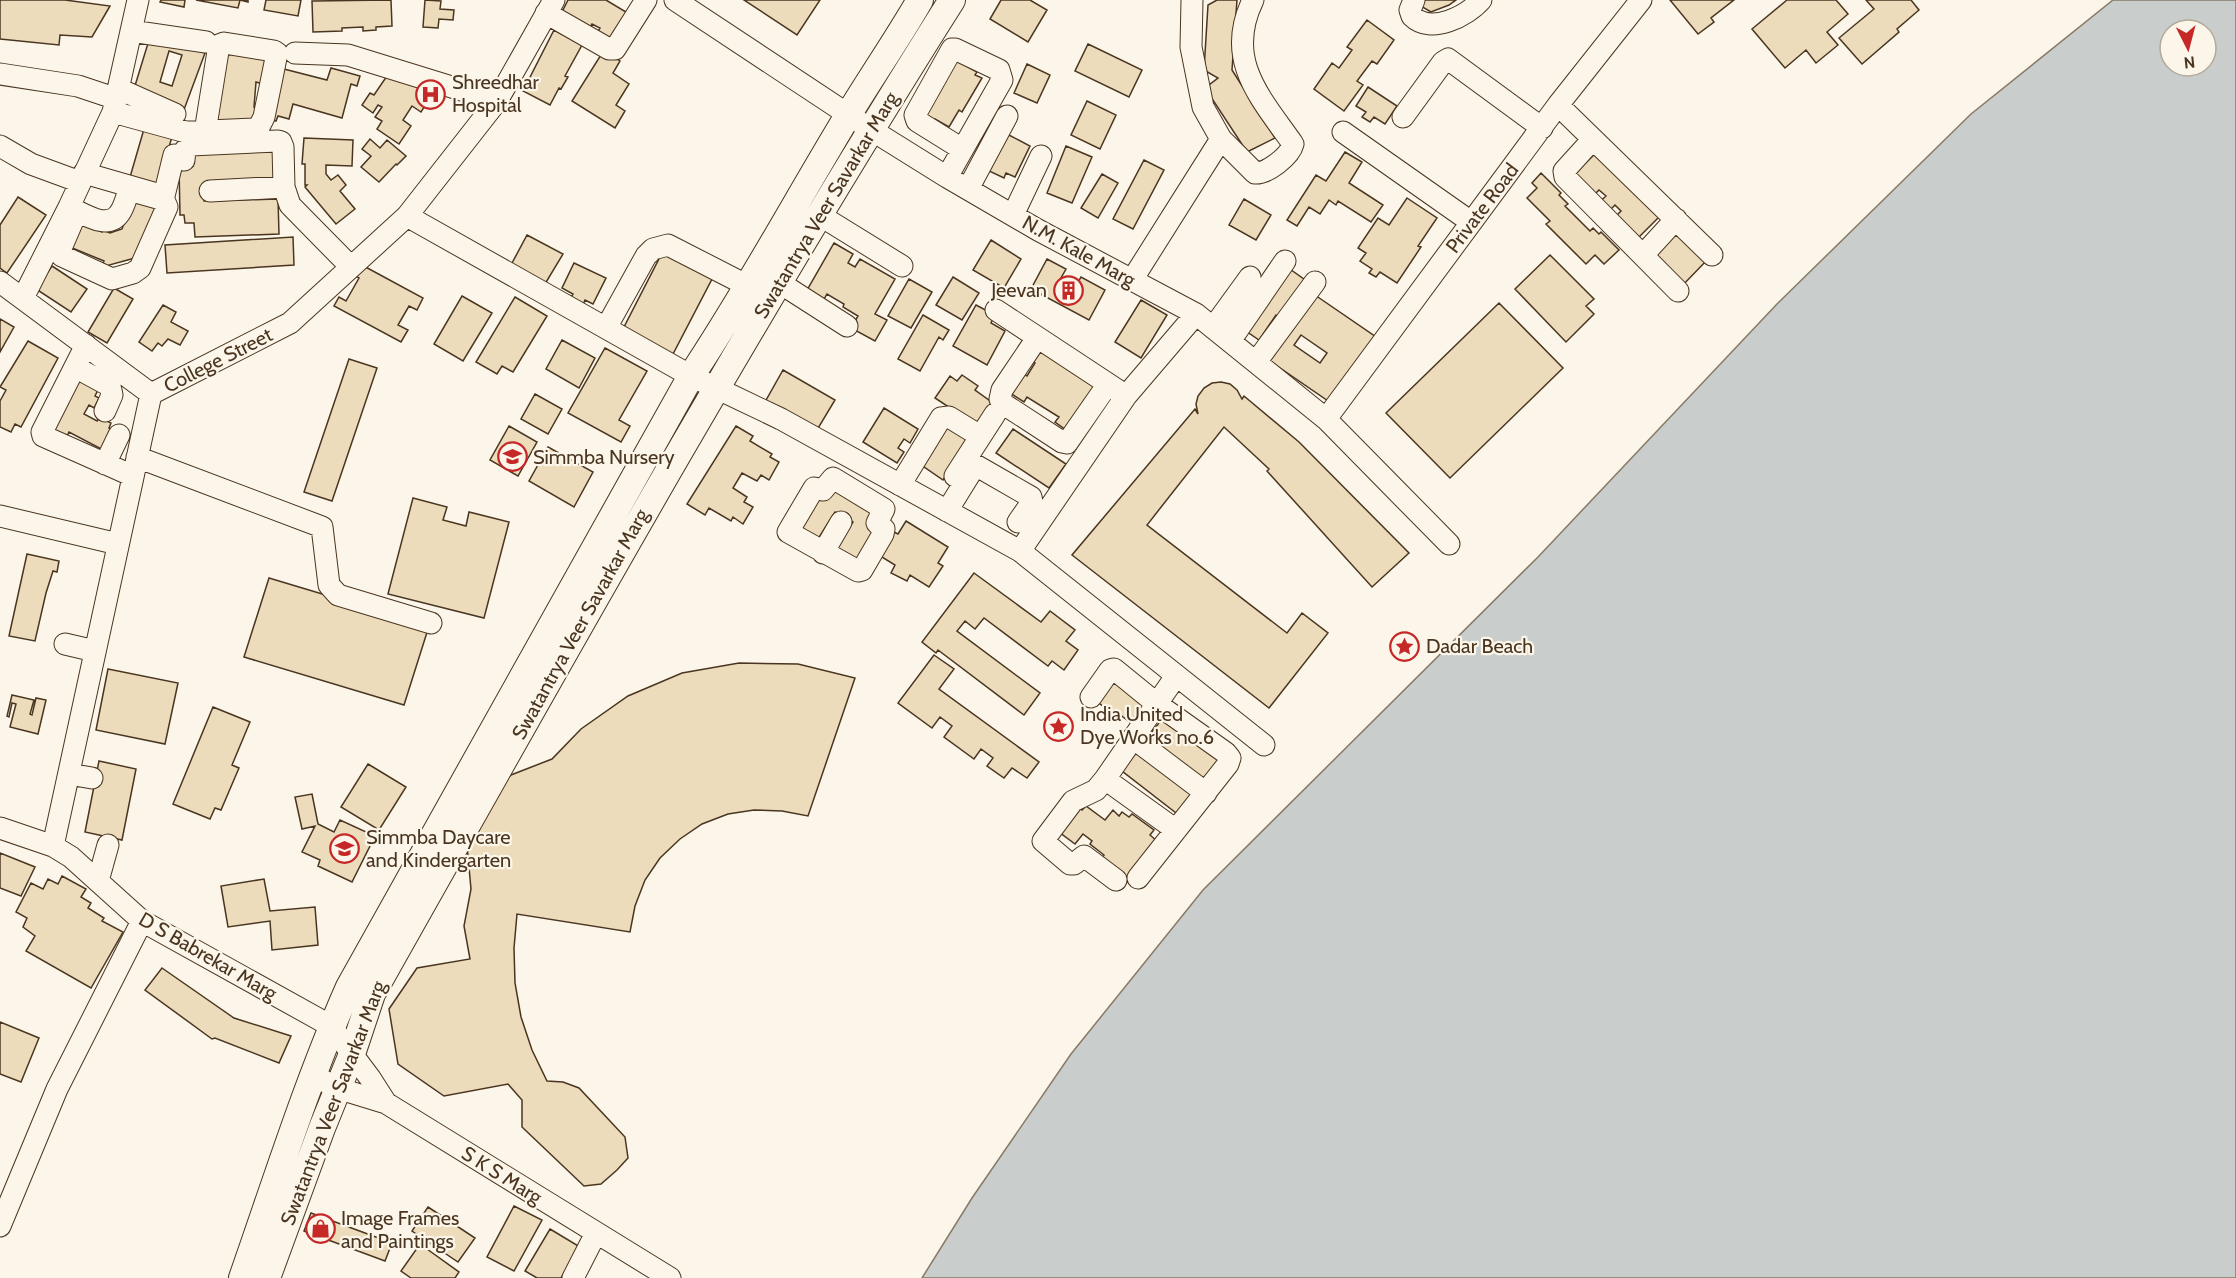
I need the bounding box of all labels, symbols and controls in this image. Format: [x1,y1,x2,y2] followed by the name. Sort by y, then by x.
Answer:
[2158,18,2218,78] north arrow
[2183,52,2196,72] text: N
[452,70,539,117] place label: Shreedhar Hospital
[415,78,447,110] hospital icon: Shreedhar Hospital
[749,87,904,323] street label: Swatantrya Veer Savarkar Marg
[1441,159,1523,257] street label: Private Road
[1018,210,1141,292] street label: N.M. Kale Marg
[1052,274,1084,306] building icon: Jeevan
[990,278,1047,302] place label: Jeevan
[160,322,277,398] street label: College Street
[496,441,528,473] school or university icon: Simmba Nursery
[533,445,675,469] place label: Simmba Nursery
[507,504,654,743] street label: Swatantrya Veer Savarkar Marg
[1389,630,1421,662] place icon: Dadar Beach
[1426,634,1533,658] place label: Dadar Beach
[1080,702,1214,749] place label: India United Dye Works no.6
[1043,710,1075,742] place icon: India United Dye Works no.6
[366,825,511,872] place label: Simmba Daycare and Kindergarten
[329,832,361,864] school or university icon: Simmba Daycare and Kindergarten
[135,907,282,1006] street label: D S Babrekar Marg
[275,976,391,1229] street label: Swatantrya Veer Savarkar Marg
[457,1141,547,1210] street label: S K S Marg
[341,1206,459,1253] place label: Image Frames and Paintings
[304,1213,336,1245] shop icon: Image Frames and Paintings

